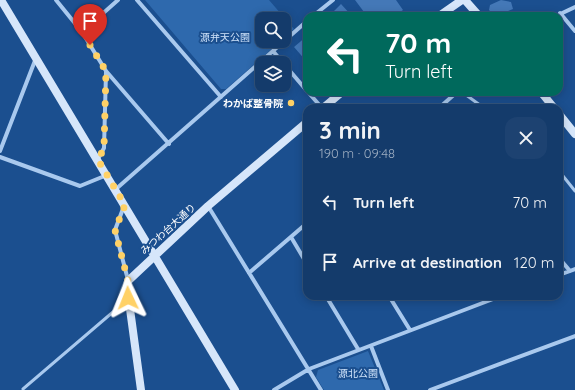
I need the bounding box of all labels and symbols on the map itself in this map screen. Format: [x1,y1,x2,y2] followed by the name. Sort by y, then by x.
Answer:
[73,4,107,45] pin
[200,31,250,44] park label: 源弁天公園
[223,97,283,110] place label: わかば整骨院
[286,98,296,108] marker: わかば整骨院
[138,201,198,257] street label: みつわ台大通り
[107,277,149,319] position arrow
[338,367,378,380] park label: 源北公園

